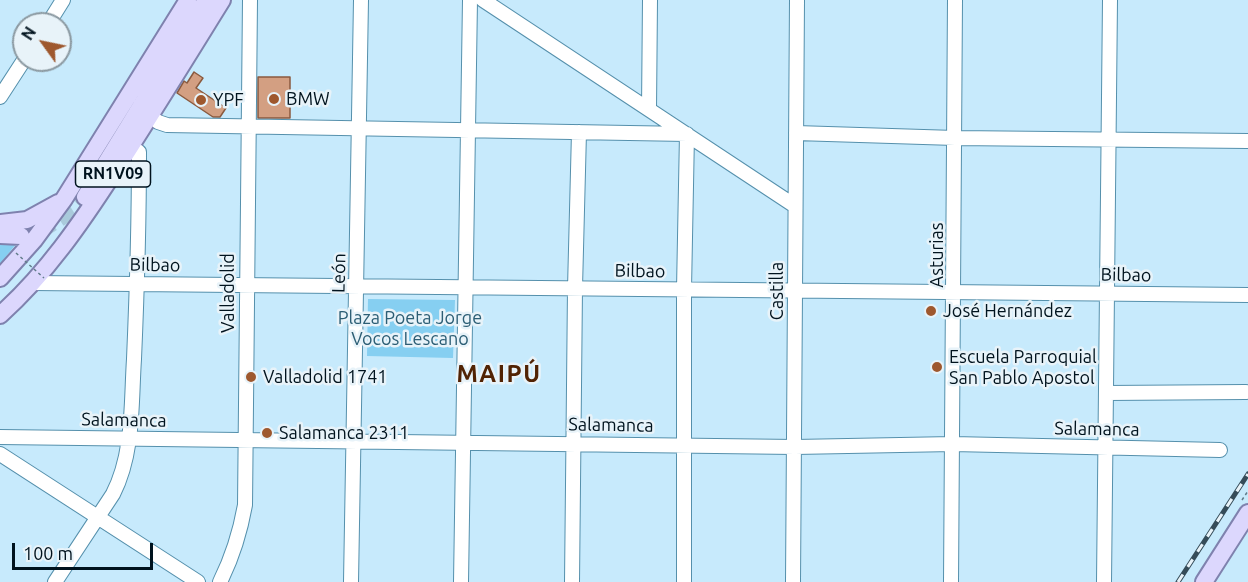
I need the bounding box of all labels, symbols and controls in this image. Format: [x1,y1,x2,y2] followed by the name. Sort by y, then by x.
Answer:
[12,12,72,72] north arrow
[18,23,39,43] text: N
[286,88,330,110] place label: BMW
[213,89,244,111] place label: YPF
[267,92,281,106] marker: BMW
[194,93,208,107] marker: YPF
[76,161,150,187] road number: RN1V09
[926,222,948,288] street label: Asturias
[217,253,239,333] street label: Valladolid
[328,253,350,293] street label: León
[129,254,181,276] street label: Bilbao
[614,260,666,282] street label: Bilbao
[766,262,788,320] street label: Castilla
[1100,264,1152,286] street label: Bilbao
[943,300,1072,322] place label: José Hernández
[924,304,938,318] marker: José Hernández
[338,307,482,350] park label: Plaza Poeta Jorge Vocos Lescano
[949,346,1097,388] place label: Escuela Parroquial San Pablo Apostol
[457,360,541,388] district label: MAIPÚ
[930,360,944,374] marker: Escuela Parroquial San Pablo Apostol
[263,366,388,388] place label: Valladolid 1741
[244,370,258,384] marker: Valladolid 1741
[81,408,167,432] street label: Salamanca
[568,413,654,437] street label: Salamanca
[1054,417,1140,441] street label: Salamanca
[279,422,409,444] place label: Salamanca 2311
[260,426,274,440] marker: Salamanca 2311
[15,531,156,569] scale bar
[23,543,73,563] text: 100 m

